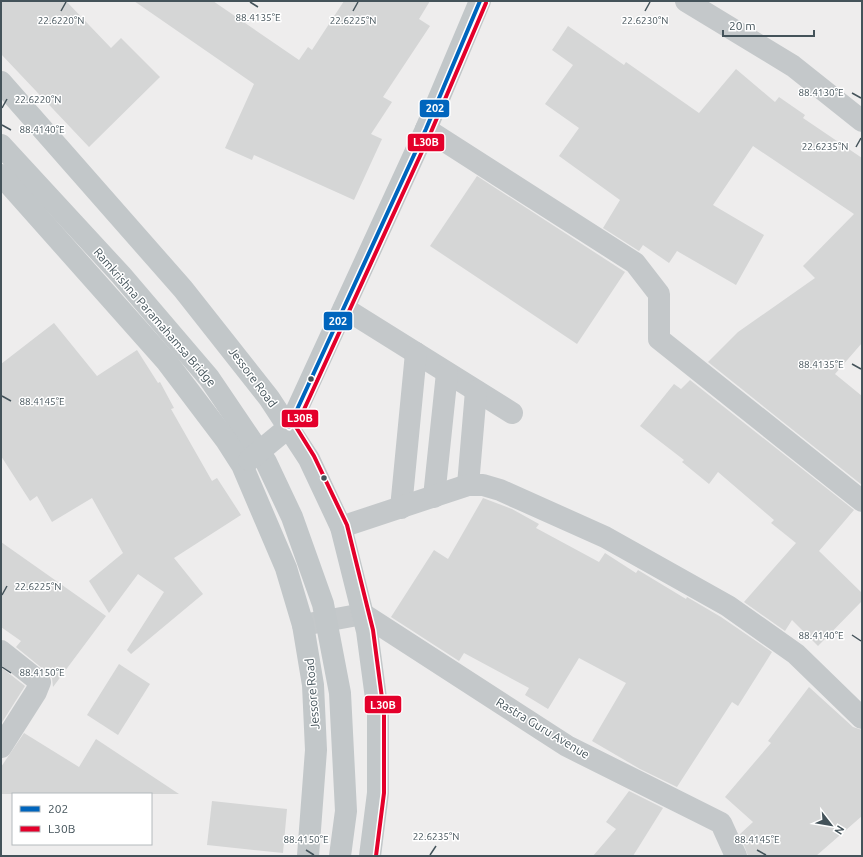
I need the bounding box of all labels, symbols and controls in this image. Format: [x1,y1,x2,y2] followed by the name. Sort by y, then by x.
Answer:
[235,12,281,23] text: 88.4135°E
[723,12,814,38] scale bar
[38,15,84,26] text: 22.6220°N
[330,15,376,26] text: 22.6225°N
[622,15,668,26] text: 22.6230°N
[729,19,756,32] text: 20 m
[798,87,844,98] text: 88.4130°E
[15,94,61,105] text: 22.6220°N
[419,99,450,118] line badge: 202
[426,102,444,114] text: 202
[19,124,65,135] text: 88.4140°E
[407,133,445,152] line badge: L30B
[413,136,439,148] text: L30B
[802,141,848,152] text: 22.6235°N
[91,245,219,389] street label: Ramkrishna Paramahamsa Bridge
[323,311,353,331] line badge: 202
[329,315,347,327] text: 202
[226,345,280,409] street label: Jessore Road
[798,359,844,370] text: 88.4135°E
[306,374,316,384] unlabelled marker
[19,396,65,407] text: 88.4145°E
[281,409,319,428] line badge: L30B
[287,412,313,424] text: L30B
[319,473,329,483] unlabelled marker
[15,581,61,592] text: 22.6225°N
[798,630,844,641] text: 88.4140°E
[302,658,322,730] street label: Jessore Road
[19,667,65,678] text: 88.4150°E
[364,695,402,714] line badge: L30B
[494,695,592,761] street label: Rastra Guru Avenue
[370,699,396,711] text: L30B
[12,793,152,845] legend
[48,802,68,815] text: 202
[811,805,851,845] north arrow
[48,822,75,835] text: L30B
[832,824,847,837] text: N
[413,831,459,842] text: 22.6235°N
[283,834,329,845] text: 88.4150°E
[734,834,780,845] text: 88.4145°E

